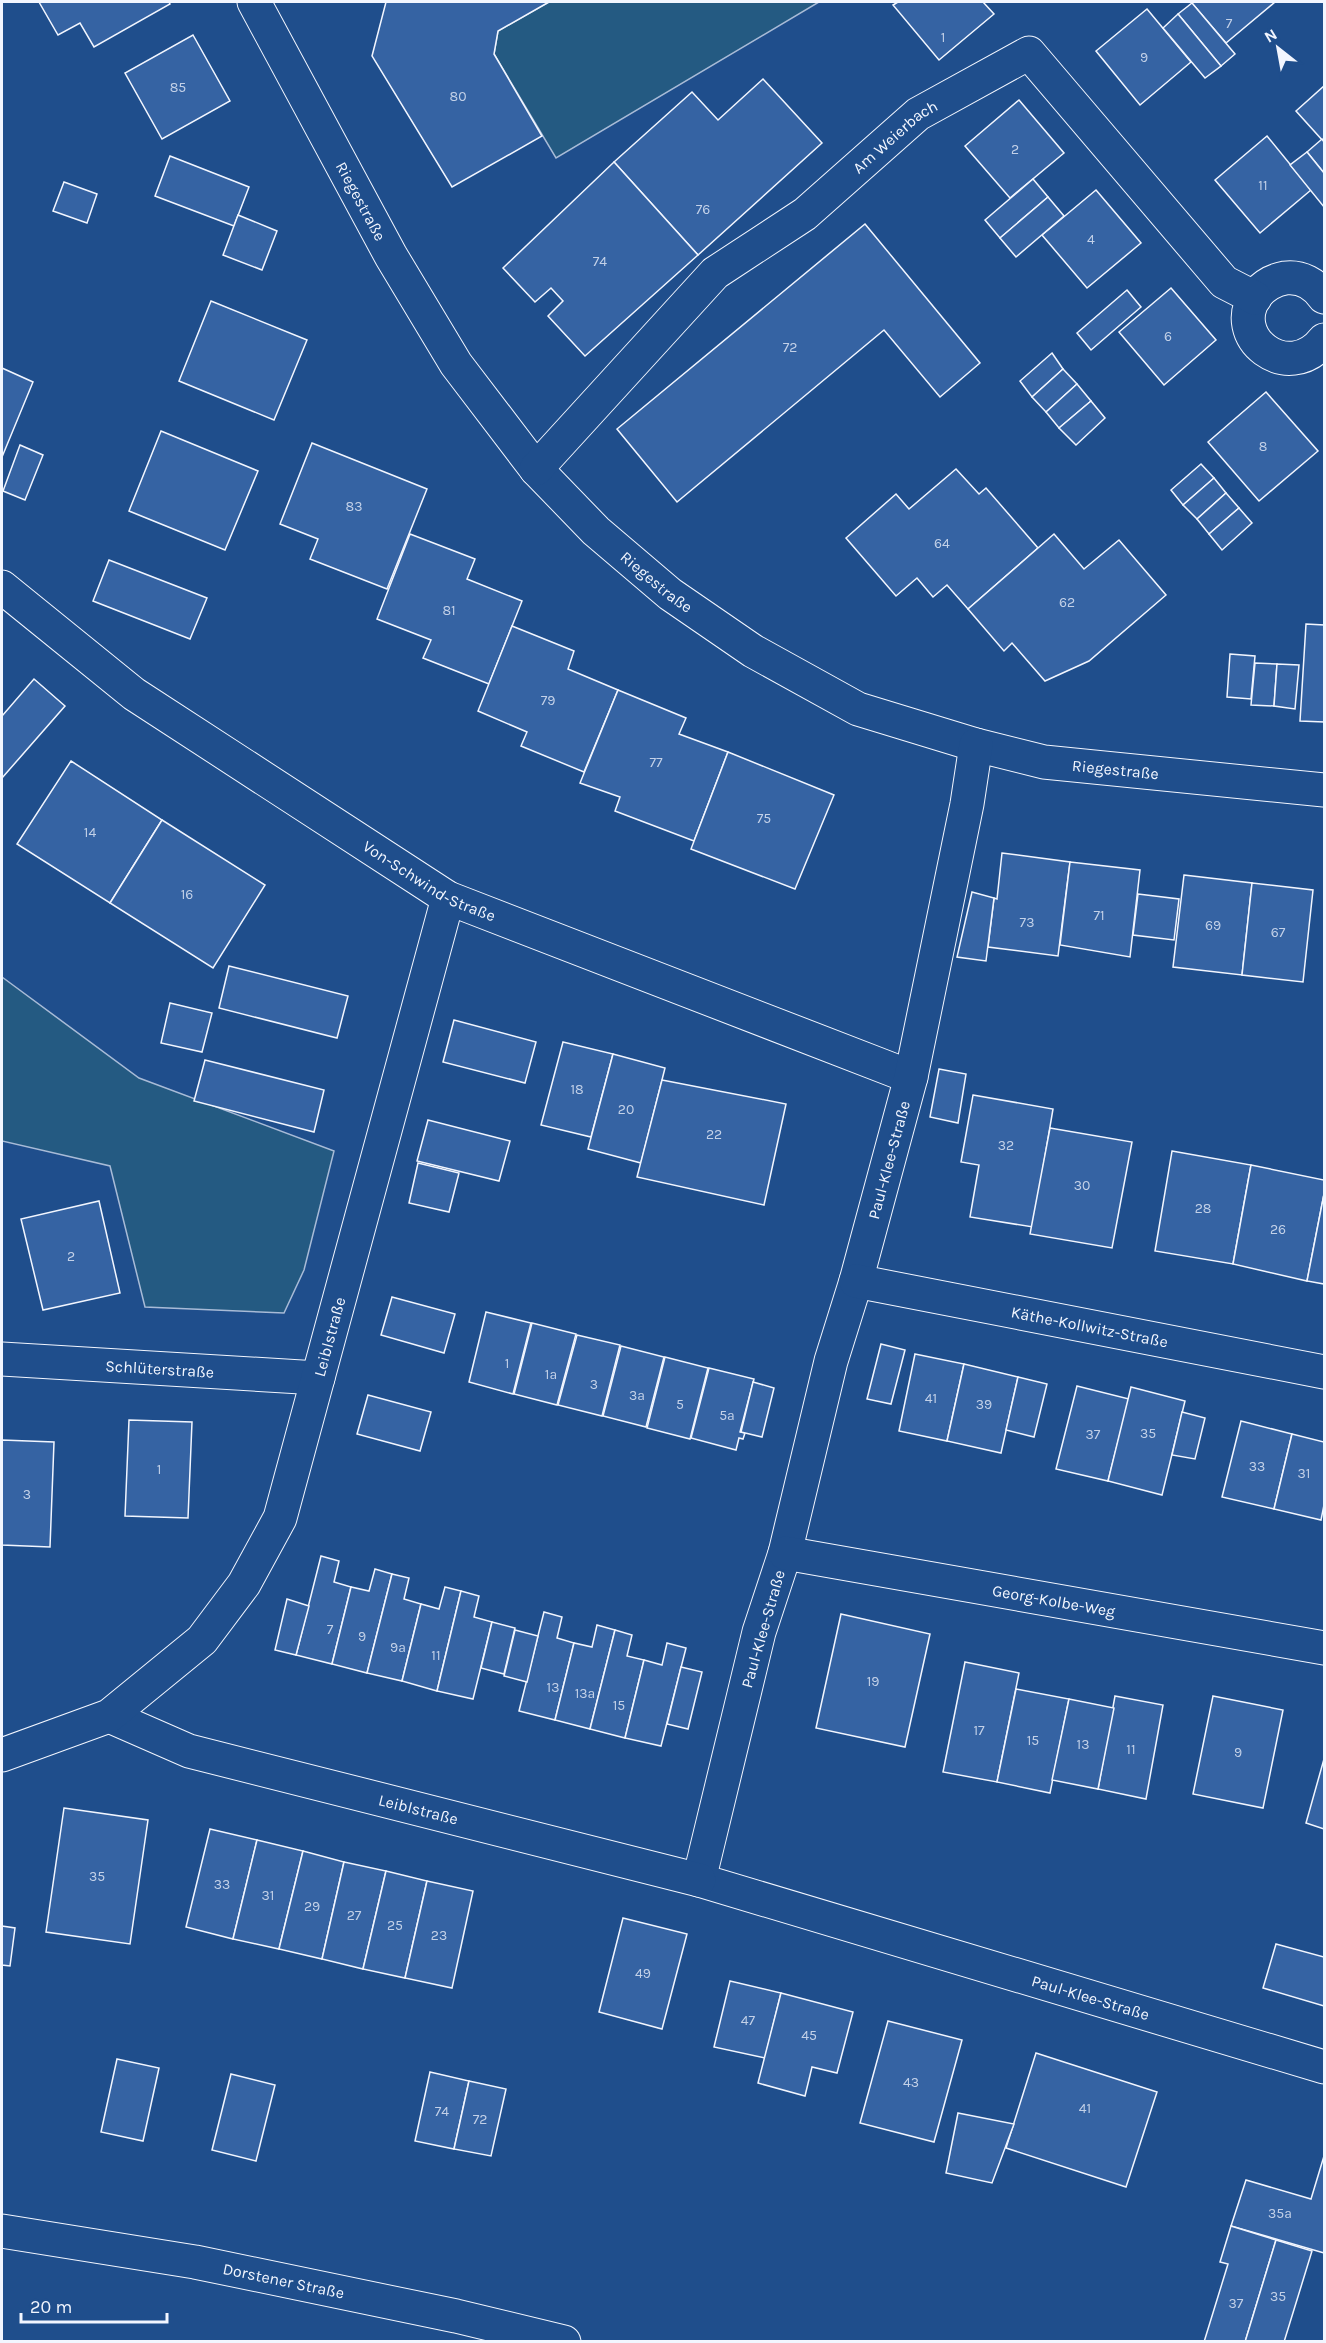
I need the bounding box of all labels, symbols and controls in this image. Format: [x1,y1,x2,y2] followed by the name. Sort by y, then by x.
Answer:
[1226,15,1233,32] house number: 7
[1248,18,1308,78] north arrow
[1261,24,1280,47] text: N
[941,29,945,46] house number: 1
[1140,49,1148,66] house number: 9
[170,79,186,96] house number: 85
[450,88,466,105] house number: 80
[848,96,941,177] street label: Am Weierbach
[1011,141,1019,158] house number: 2
[332,158,390,244] street label: Riegestraße
[1258,177,1268,194] house number: 11
[696,201,710,218] house number: 76
[1087,231,1095,248] house number: 4
[593,253,607,270] house number: 74
[1164,328,1172,345] house number: 6
[783,339,797,356] house number: 72
[1259,438,1267,455] house number: 8
[346,498,362,515] house number: 83
[934,535,950,552] house number: 64
[617,547,696,616] street label: Riegestraße
[1059,594,1075,611] house number: 62
[442,602,456,619] house number: 81
[541,692,555,709] house number: 79
[649,754,663,771] house number: 77
[1071,755,1160,783] street label: Riegestraße
[757,810,771,827] house number: 75
[84,824,96,841] house number: 14
[360,836,498,925] street label: Von-Schwind-Straße
[181,886,193,903] house number: 16
[1093,907,1105,924] house number: 71
[1020,914,1034,931] house number: 73
[1205,917,1221,934] house number: 69
[1271,924,1286,941] house number: 67
[570,1081,584,1098] house number: 18
[864,1099,914,1221] street label: Paul-Klee-Straße
[618,1101,634,1118] house number: 20
[706,1126,722,1143] house number: 22
[998,1137,1014,1154] house number: 32
[1074,1177,1090,1194] house number: 30
[1195,1200,1211,1217] house number: 28
[1270,1221,1286,1238] house number: 26
[67,1248,75,1265] house number: 2
[309,1295,349,1379] street label: Leiblstraße
[1010,1302,1170,1351] street label: Käthe-Kollwitz-Straße
[505,1355,509,1372] house number: 1
[105,1356,215,1381] street label: Schlüterstraße
[545,1366,557,1383] house number: 1a
[590,1376,598,1393] house number: 3
[629,1387,645,1404] house number: 3a
[925,1390,937,1407] house number: 41
[676,1396,684,1413] house number: 5
[976,1396,992,1413] house number: 39
[719,1407,735,1424] house number: 5a
[1140,1425,1156,1442] house number: 35
[1086,1426,1101,1443] house number: 37
[1249,1458,1265,1475] house number: 33
[157,1461,161,1478] house number: 1
[1298,1465,1310,1482] house number: 31
[23,1486,31,1503] house number: 3
[737,1568,789,1690] street label: Paul-Klee-Straße
[991,1580,1117,1621] street label: Georg-Kolbe-Weg
[327,1621,334,1638] house number: 7
[358,1628,366,1645] house number: 9
[390,1639,406,1656] house number: 9a
[431,1647,441,1664] house number: 11
[867,1673,879,1690] house number: 19
[547,1679,559,1696] house number: 13
[575,1685,595,1702] house number: 13a
[613,1697,625,1714] house number: 15
[973,1722,985,1739] house number: 17
[1027,1732,1039,1749] house number: 15
[1077,1736,1089,1753] house number: 13
[1126,1741,1136,1758] house number: 11
[1234,1744,1242,1761] house number: 9
[377,1790,460,1828] street label: Leiblstraße
[89,1868,105,1885] house number: 35
[214,1876,230,1893] house number: 33
[262,1887,274,1904] house number: 31
[304,1898,320,1915] house number: 29
[347,1907,362,1924] house number: 27
[387,1917,403,1934] house number: 25
[431,1927,447,1944] house number: 23
[635,1965,651,1982] house number: 49
[1029,1971,1152,2024] street label: Paul-Klee-Straße
[741,2012,756,2029] house number: 47
[801,2027,817,2044] house number: 45
[903,2074,919,2091] house number: 43
[1079,2100,1091,2117] house number: 41
[435,2103,449,2120] house number: 74
[473,2111,487,2128] house number: 72
[1268,2205,1292,2222] house number: 35a
[221,2259,346,2302] street label: Dorstener Straße
[21,2286,166,2324] scale bar
[1270,2288,1286,2305] house number: 35
[1229,2295,1244,2312] house number: 37
[30,2296,72,2318] text: 20 m

